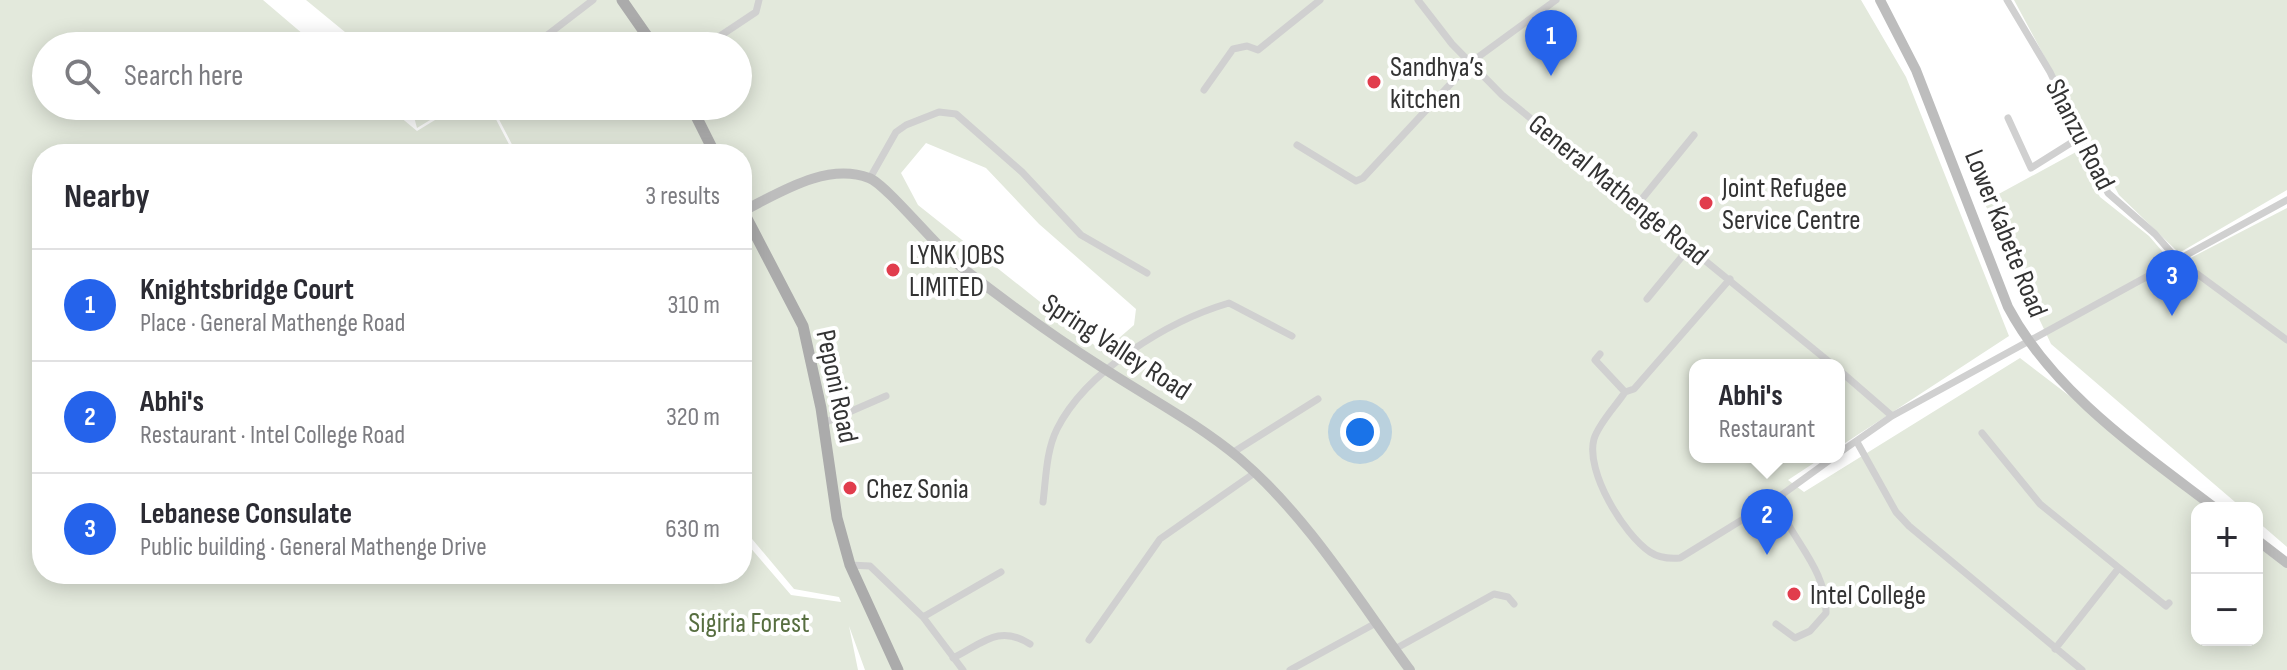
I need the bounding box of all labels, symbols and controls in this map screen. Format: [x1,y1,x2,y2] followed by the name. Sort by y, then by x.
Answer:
[1525,10,1577,76] pin: 1
[32,32,752,120] search box
[1390,51,1483,116] place label: Sandhya’s kitchen
[60,54,104,98] icon: search
[124,58,243,94] text: Search here
[1365,73,1383,91] marker: Sandhya’s kitchen
[2038,74,2122,195] street label: Shanzu Road
[1522,108,1714,273] street label: General Mathenge Road
[1957,145,2054,322] street label: Lower Kabete Road
[1721,172,1861,237] place label: Joint Refugee Service Centre
[64,176,150,217] text: Nearby
[645,181,720,212] text: 3 results
[1697,194,1715,212] marker: Joint Refugee Service Centre
[909,239,1005,304] place label: LYNK JOBS LIMITED
[2146,250,2198,316] pin: 3
[884,261,902,279] marker: LYNK JOBS LIMITED
[140,272,354,308] text: Knightsbridge Court
[1036,287,1197,407] street label: Spring Valley Road
[85,290,95,321] text: 1
[668,290,720,321] text: 310 m
[140,308,405,339] text: Place · General Mathenge Road
[808,327,865,446] street label: Peponi Road
[1689,359,1845,463] popup
[1719,378,1783,414] text: Abhi's
[140,384,204,420] text: Abhi's
[84,402,96,433] text: 2
[666,402,720,433] text: 320 m
[1340,412,1380,452] your location
[1719,414,1815,445] text: Restaurant
[140,420,405,451] text: Restaurant · Intel College Road
[866,473,969,506] place label: Chez Sonia
[841,479,859,497] marker: Chez Sonia
[1741,489,1793,555] pin: 2
[140,496,352,532] text: Lebanese Consulate
[2191,502,2263,646] map controls
[2191,502,2263,574] button: +
[84,514,96,545] text: 3
[665,514,720,545] text: 630 m
[140,532,487,563] text: Public building · General Mathenge Drive
[2191,574,2263,646] button: −
[1810,579,1926,612] place label: Intel College
[1785,585,1803,603] marker: Intel College
[688,607,810,640] park label: Sigiria Forest

